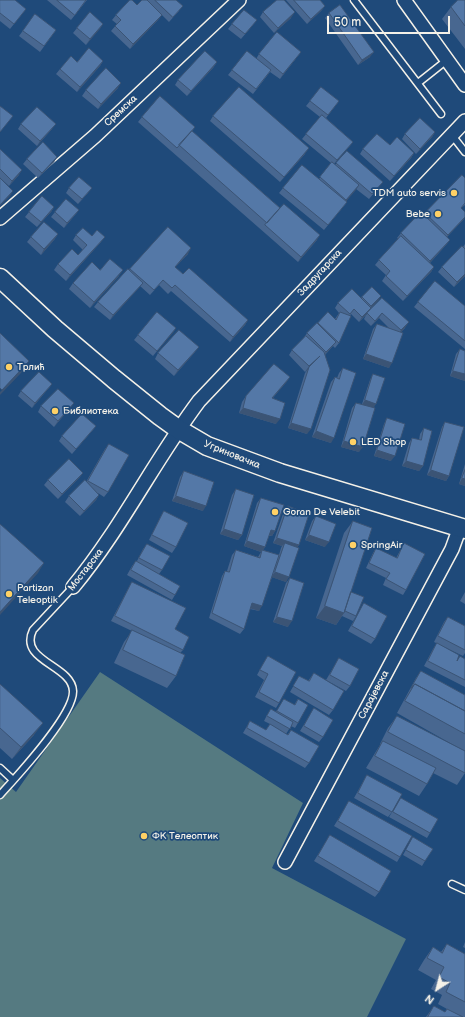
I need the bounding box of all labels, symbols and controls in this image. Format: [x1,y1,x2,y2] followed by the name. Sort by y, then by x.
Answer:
[329,8,452,34] scale bar
[334,15,361,30] text: 50 m
[102,93,140,129] street label: Сремска
[372,187,446,199] place label: TDM auto servis
[449,188,459,198] marker: TDM auto servis
[406,208,430,220] place label: Bebe
[433,209,443,219] marker: Bebe
[295,247,345,299] street label: Задругарска
[17,361,45,373] place label: Трлић
[4,362,14,372] marker: Трлић
[63,405,119,417] place label: Библиотека
[50,406,60,416] marker: Библиотека
[361,436,406,448] place label: LED Shop
[348,437,358,447] marker: LED Shop
[202,438,262,472] street label: Угриновачка
[283,506,360,518] place label: Goran De Velebit
[270,507,280,517] marker: Goran De Velebit
[361,539,402,551] place label: SpringAir
[348,540,358,550] marker: SpringAir
[66,546,106,594] street label: Мостарска
[17,582,58,606] place label: Partizan Teleoptik
[4,589,14,599] marker: Partizan Teleoptik
[356,669,392,721] street label: Сарајевска
[152,830,218,842] place label: ФК Телеоптик
[139,831,149,841] marker: ФК Телеоптик
[417,969,457,1009] north arrow
[422,991,437,1007] text: N

